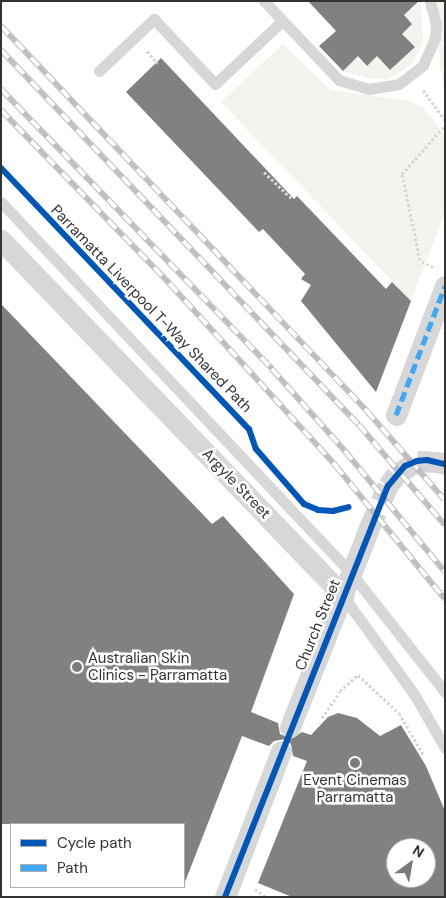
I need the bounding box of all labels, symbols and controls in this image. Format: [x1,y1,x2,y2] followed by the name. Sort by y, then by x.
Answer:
[47,202,255,416] street label: Parramatta Liverpool T-Way Shared Path
[198,445,274,523] street label: Argyle Street
[291,577,345,673] street label: Church Street
[88,649,227,684] place label: Australian Skin Clinics - Parramatta
[70,660,84,674] marker: Australian Skin Clinics - Parramatta
[349,757,361,769] marker: Event Cinemas Parramatta
[303,771,407,806] place label: Event Cinemas Parramatta
[10,823,185,888] legend
[57,833,132,853] text: Cycle path
[386,838,436,888] north arrow
[409,841,428,861] text: N
[57,858,88,878] text: Path

